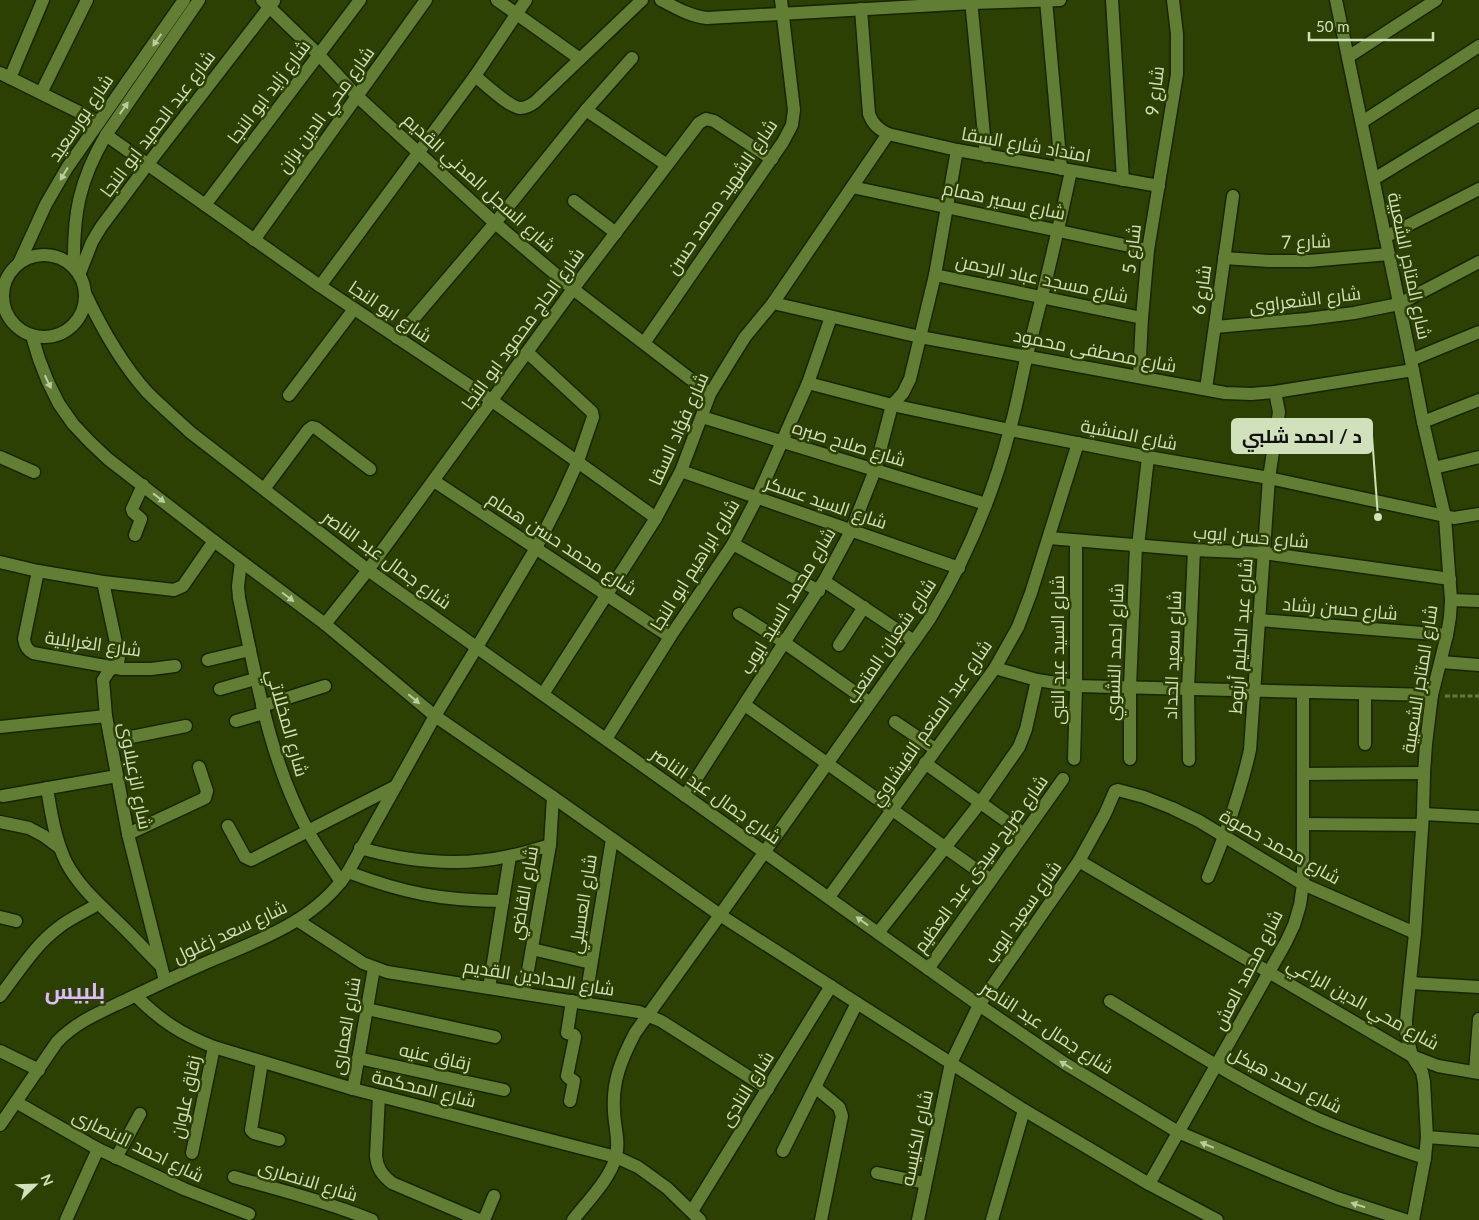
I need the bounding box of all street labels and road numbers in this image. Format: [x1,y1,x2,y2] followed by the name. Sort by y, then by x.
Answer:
[222,35,316,149] street label: شارع زايد ابو النجا
[272,42,382,179] street label: شارع محي الدين بزان
[95,46,221,202] street label: شارع عبد الحميد ابو النجا
[1140,65,1170,117] street label: شارع 9
[43,70,119,166] street label: شارع بورسعيد
[396,108,560,259] street label: شارع السجل المدني القديم
[661,115,783,279] street label: شارع الشهيد محمد حسن
[959,122,1093,168] street label: امتداد شارع السقا
[940,176,1068,226] street label: شارع سمير همام
[1382,190,1436,342] street label: شارع المتاجر الشعبية
[1117,223,1147,275] street label: شارع 5
[1281,229,1331,255] street label: شارع 7
[456,243,590,415] street label: شارع الحاج محمود ابو النجا
[953,249,1131,309] street label: شارع مسجد عباد الرحمن
[1187,264,1217,316] street label: شارع 6
[344,275,436,349] street label: شارع ابو النجا
[1248,281,1362,319] street label: شارع الشعراوى
[1011,323,1179,379] street label: شارع مصطفى محمود
[643,369,715,489] street label: شارع فؤاد السقا
[1079,414,1179,456] street label: شارع المنشية
[789,415,909,473] street label: شارع صلاح صبره
[761,471,890,535] street label: شارع السيد عسكر
[483,487,641,601] street label: شارع محمد حسن همام
[645,494,745,636] street label: شارع ابراهيم ابو النجا
[317,505,456,615] street label: شارع جمال عبد الناصر
[1192,520,1310,554] street label: شارع حسن ايوب
[735,523,841,679] street label: شارع محمد السيد ايوب
[1224,557,1258,715] street label: شارع عبد الحليم أرنوط
[840,574,942,708] street label: شارع شعبان المتعب
[1046,575,1070,725] street label: شارع السيد عبد النبى
[1101,583,1131,721] street label: شارع احمد النشوي
[1159,590,1187,720] street label: شارع سعيد الحداد
[1281,592,1399,626] street label: شارع حسن رشاد
[1396,603,1444,755] street label: شارع المتاجر الشعبية
[43,625,143,663] street label: شارع الغرابلية
[864,635,999,812] street label: شارع عبد المنعم الفيشاوي
[258,667,314,780] street label: شارع المخللاتي
[113,720,157,832] street label: شارع الزعبلاوى
[645,742,786,850] street label: شارع جمال عبد الناصر
[908,770,1054,958] street label: شارع ضريح سيدى عبد العظيم
[1215,804,1345,890] street label: شارع محمد حصوة
[504,844,545,942] street label: شارع القاضي
[563,853,605,956] street label: شارع العسيلي
[979,856,1067,968] street label: شارع سعيد ايوب
[169,895,291,969] street label: شارع سعد زغلول
[1207,906,1289,1034] street label: شارع محمد العش
[1282,952,1443,1058] street label: شارع محي الدين الراعي
[462,954,616,1002] street label: شارع الحدادين القديم
[326,975,366,1077] street label: شارع العمارى
[975,976,1118,1080] street label: شارع جمال عبد الناصر
[397,1038,473,1076] street label: زقاق عنيه
[1224,1041,1346,1119] street label: شارع احمد هيكل
[714,1047,780,1131] street label: شارع النادى
[165,1053,207,1141] street label: زقاق علوان
[369,1064,479,1114] street label: شارع المحكمة
[895,1088,939,1188] street label: شارع الكنيسه
[68,1104,208,1188] street label: شارع احمد الانصارى
[256,1155,360,1207] street label: شارع الانصارى

